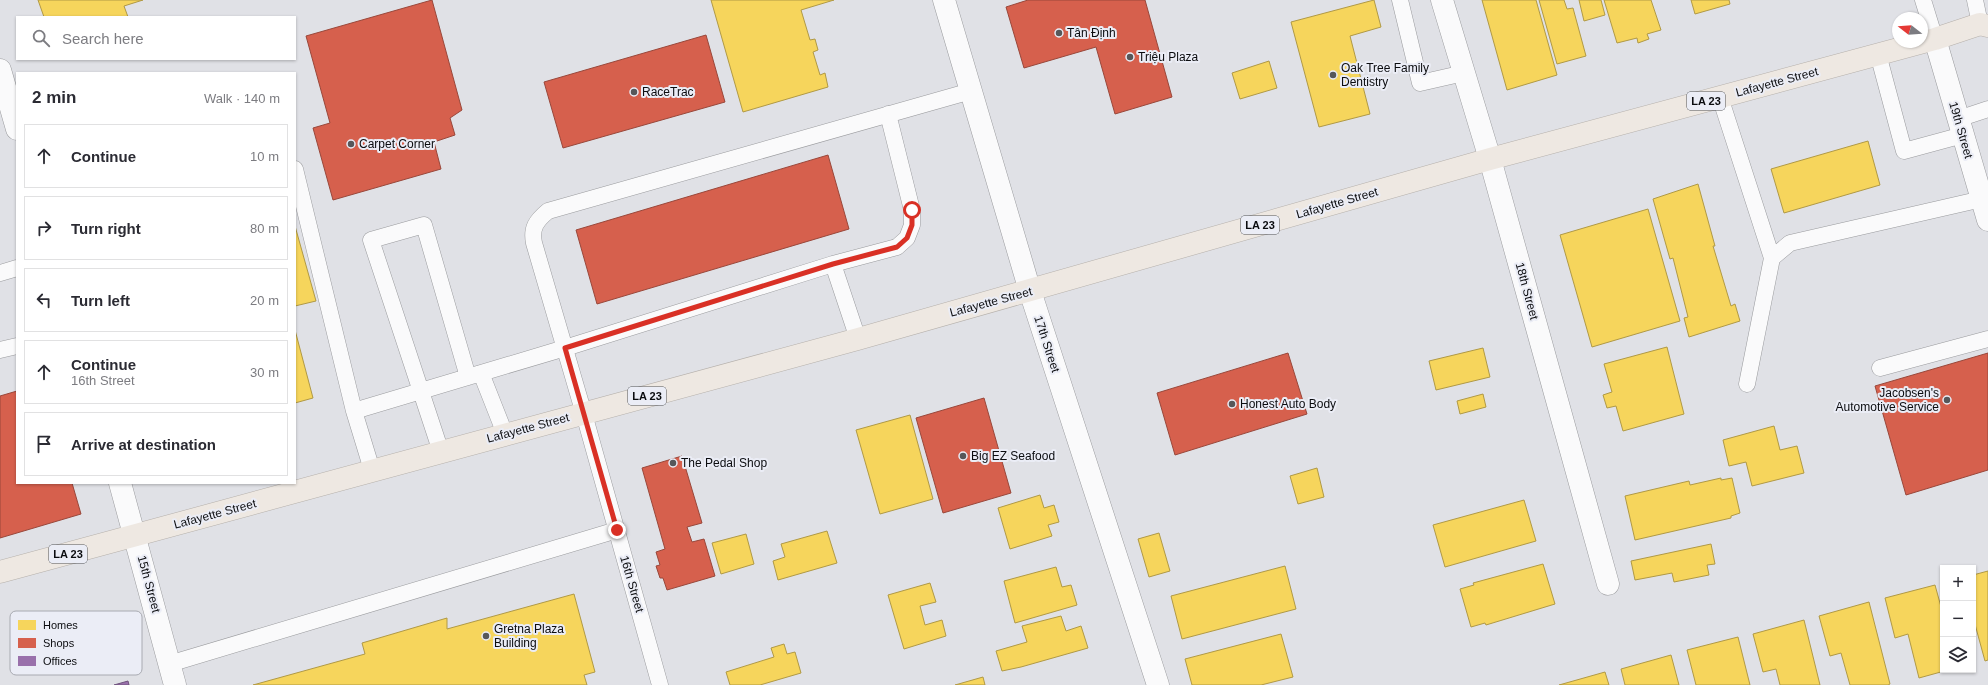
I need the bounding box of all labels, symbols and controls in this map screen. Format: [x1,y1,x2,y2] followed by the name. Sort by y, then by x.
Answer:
[1892,12,1928,48] north arrow
[16,16,296,60] search box
[1067,26,1116,40] place label: Tân Định
[30,27,52,49] icon: search
[1054,28,1064,38] marker: Tân Định
[62,30,144,47] text: Search here
[1138,50,1199,64] place label: Triệu Plaza
[1125,52,1135,62] marker: Triệu Plaza
[1341,61,1429,89] place label: Oak Tree Family Dentistry
[1734,64,1820,100] street label: Lafayette Street
[1328,70,1338,80] marker: Oak Tree Family Dentistry
[642,85,694,99] place label: RaceTrac
[629,87,639,97] marker: RaceTrac
[32,88,76,107] text: 2 min
[204,91,280,106] text: Walk · 140 m
[1687,92,1725,110] road number: LA 23
[1946,100,1976,161] street label: 19th Street
[359,137,435,151] place label: Carpet Corner
[346,139,356,149] marker: Carpet Corner
[33,145,55,167] icon: ahead
[71,148,136,165] text: Continue
[250,149,279,164] text: 10 m
[1294,184,1380,221] street label: Lafayette Street
[903,201,921,219] route start
[1241,216,1279,234] road number: LA 23
[33,217,55,239] icon: right
[71,220,141,237] text: Turn right
[250,221,279,236] text: 80 m
[1513,261,1542,322] street label: 18th Street
[948,284,1034,320] street label: Lafayette Street
[33,289,55,311] icon: left
[71,292,130,309] text: Turn left
[250,293,279,308] text: 20 m
[1031,314,1063,375] street label: 17th Street
[71,356,136,373] text: Continue
[33,361,55,383] icon: ahead
[250,365,279,380] text: 30 m
[71,373,135,388] text: 16th Street
[1836,386,1939,414] place label: Jacobsen's Automotive Service
[628,387,666,405] road number: LA 23
[1942,395,1952,405] marker: Jacobsen's Automotive Service
[1240,397,1336,411] place label: Honest Auto Body
[1227,399,1237,409] marker: Honest Auto Body
[485,410,571,446] street label: Lafayette Street
[33,433,55,455] icon: arrive
[71,436,216,453] text: Arrive at destination
[971,449,1055,463] place label: Big EZ Seafood
[958,451,968,461] marker: Big EZ Seafood
[681,456,767,470] place label: The Pedal Shop
[668,458,678,468] marker: The Pedal Shop
[172,496,258,532] street label: Lafayette Street
[608,521,626,539] route end
[49,545,87,563] road number: LA 23
[135,554,164,615] street label: 15th Street
[617,554,647,615] street label: 16th Street
[1940,565,1976,673] map controls
[1940,565,1976,601] button: +
[1940,601,1976,637] button: −
[10,611,142,675] legend
[43,619,78,631] text: Homes
[494,622,564,650] place label: Gretna Plaza Building
[481,631,491,641] marker: Gretna Plaza Building
[43,637,75,649] text: Shops
[1940,637,1976,673] button: layers
[43,655,78,667] text: Offices

